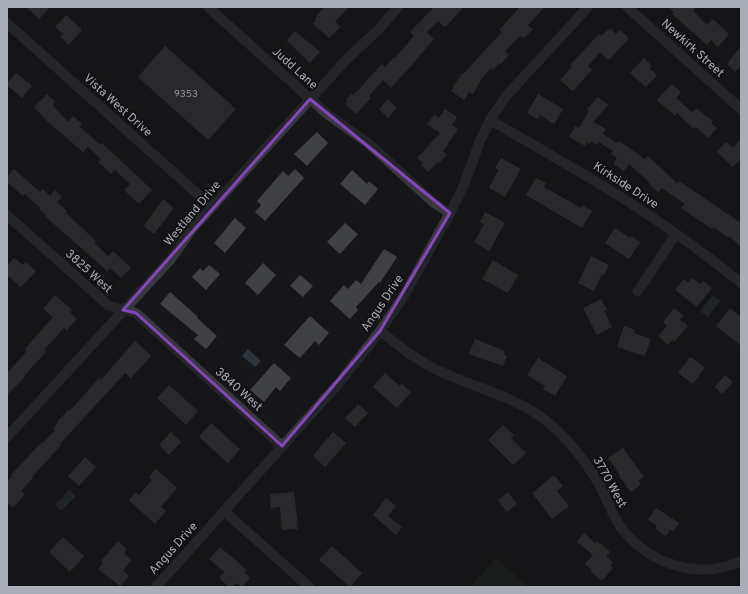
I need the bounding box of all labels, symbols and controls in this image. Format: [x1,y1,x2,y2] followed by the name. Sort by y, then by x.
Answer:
[657,16,727,81] street label: Newkirk Street
[268,44,321,93] street label: Judd Lane
[80,71,155,141] street label: Vista West Drive
[174,88,198,101] house number: 9353
[590,159,661,213] street label: Kirkside Drive
[161,178,225,250] street label: Westland Drive
[61,246,115,297] street label: 3825 West
[358,272,408,335] street label: Angus Drive
[211,364,265,415] street label: 3840 West
[589,454,630,511] street label: 3770 West
[146,519,202,578] street label: Angus Drive

